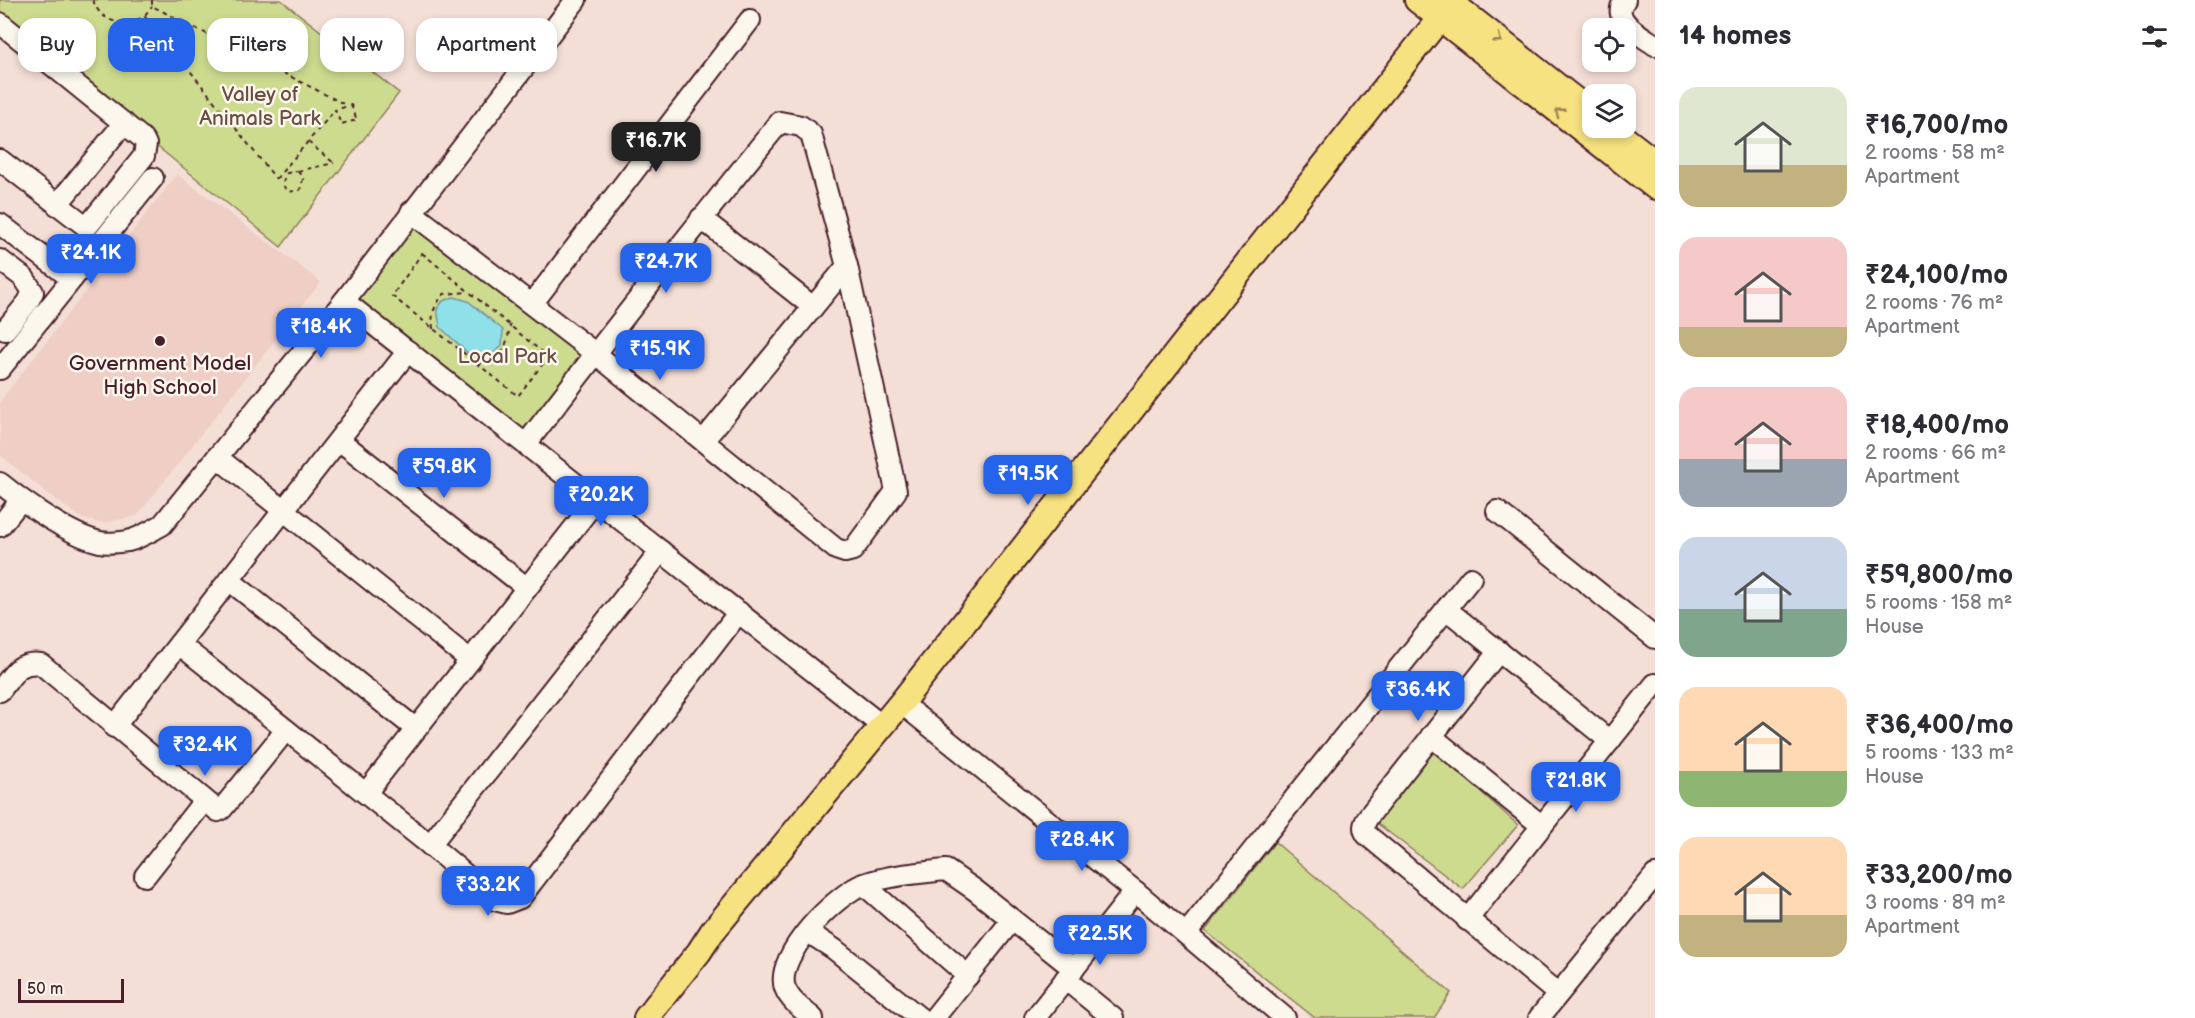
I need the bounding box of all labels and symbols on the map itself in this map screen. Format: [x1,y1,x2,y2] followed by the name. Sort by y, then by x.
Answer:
[1491,32,1502,43] one-way arrow
[199,82,322,131] park label: Valley of Animals Park
[1555,108,1566,119] one-way arrow
[607,122,705,173] pin: ₹16.7K
[42,234,140,285] pin: ₹24.1K
[617,243,715,294] pin: ₹24.7K
[272,308,370,359] pin: ₹18.4K
[611,330,709,381] pin: ₹15.9K
[153,334,167,348] marker: Government Model High School
[458,344,557,369] park label: Local Park
[69,351,251,400] place label: Government Model High School
[395,448,493,499] pin: ₹59.8K
[979,455,1077,506] pin: ₹19.5K
[552,476,650,527] pin: ₹20.2K
[1369,671,1467,722] pin: ₹36.4K
[156,726,254,777] pin: ₹32.4K
[1527,762,1625,813] pin: ₹21.8K
[1033,821,1131,872] pin: ₹28.4K
[439,866,537,917] pin: ₹33.2K
[1051,915,1149,966] pin: ₹22.5K
[18,976,124,1004] scale bar

